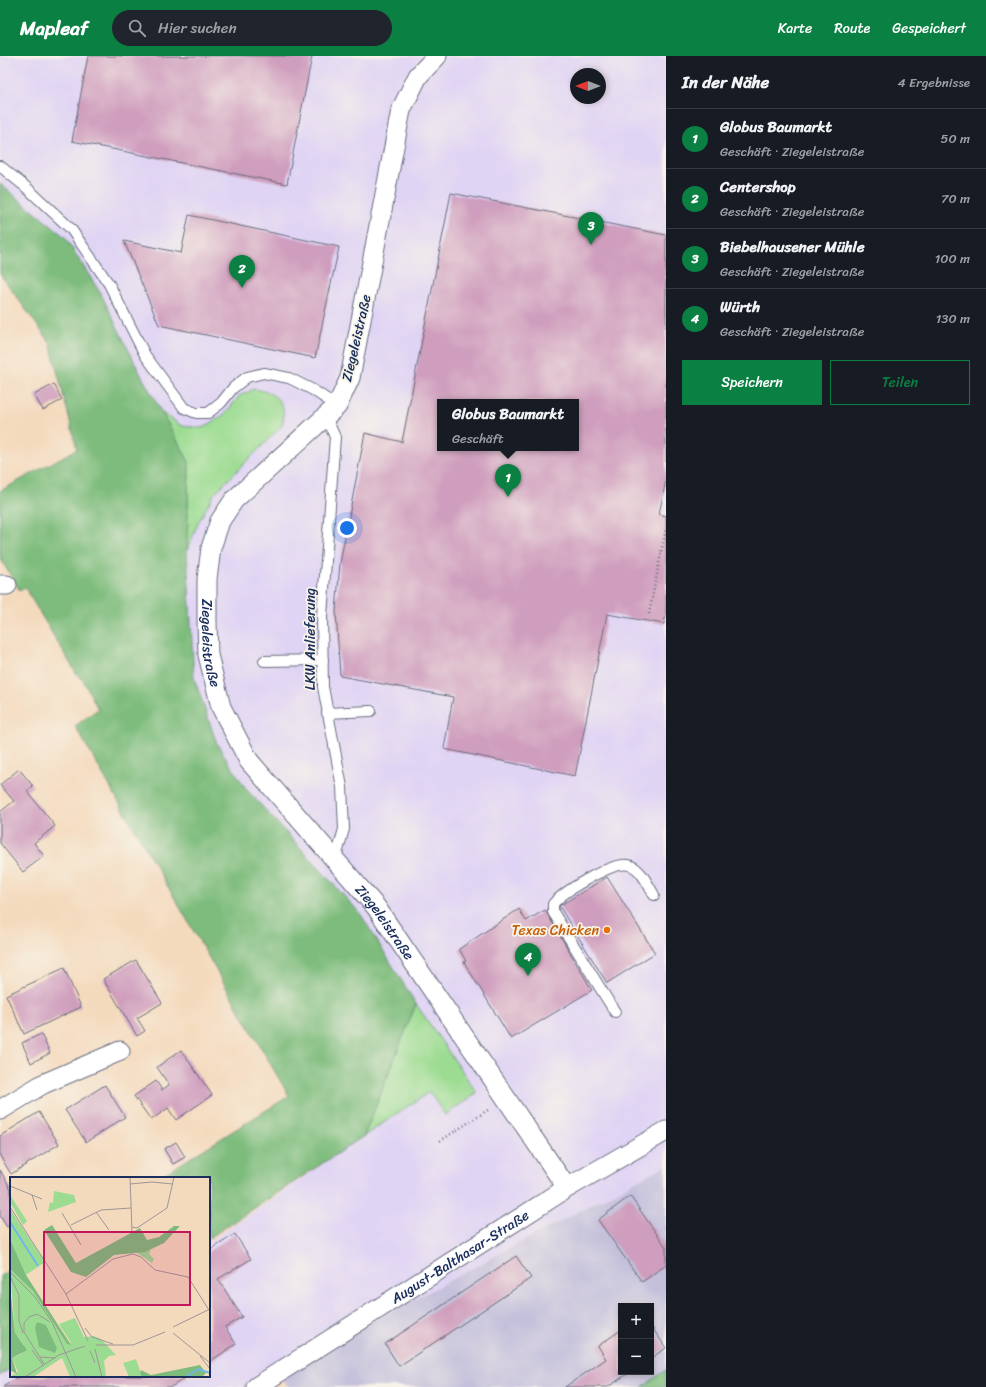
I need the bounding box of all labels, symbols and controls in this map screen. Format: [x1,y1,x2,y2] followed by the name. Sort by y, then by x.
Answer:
[112,10,392,46] search box
[20,12,88,45] text: Mapleaf
[158,15,237,41] text: Hier suchen
[778,16,812,41] text: Karte
[834,16,870,41] text: Route
[892,16,966,41] text: Gespeichert
[126,17,148,39] icon: search
[682,67,769,97] text: In der Nähe
[570,68,606,104] north arrow
[898,71,970,94] text: 4 Ergebnisse
[720,114,832,140] text: Globus Baumarkt
[692,127,698,150] text: 1
[940,127,970,150] text: 50 m
[720,140,864,163] text: Geschäft · Ziegeleistraße
[720,174,796,200] text: Centershop
[691,187,699,210] text: 2
[941,187,970,210] text: 70 m
[720,200,864,223] text: Geschäft · Ziegeleistraße
[578,212,604,245] pin: 3
[720,234,865,260] text: Biebelhausener Mühle
[691,247,699,270] text: 3
[935,247,970,270] text: 100 m
[229,255,255,288] pin: 2
[720,260,864,283] text: Geschäft · Ziegeleistraße
[334,292,379,384] street label: Ziegeleistraße
[720,294,760,320] text: Würth
[691,307,699,330] text: 4
[936,307,970,330] text: 130 m
[720,320,864,343] text: Geschäft · Ziegeleistraße
[682,360,822,405] button: Speichern
[830,360,970,405] button: Teilen
[437,399,579,451] popup
[452,401,564,427] text: Globus Baumarkt
[452,427,503,450] text: Geschäft
[495,464,521,497] pin: 1
[337,518,357,538] your location
[298,588,323,690] street label: LKW Anlieferung
[194,599,228,690] street label: Ziegeleistraße
[348,879,421,966] street label: Ziegeleistraße
[512,918,599,943] place label: Texas Chicken
[602,925,612,935] marker: Texas Chicken
[515,943,541,976] pin: 4
[10,1177,210,1377] inset map
[385,1203,534,1311] street label: August-Balthasar-Straße
[618,1303,654,1375] map controls
[618,1303,654,1339] button: +
[618,1339,654,1375] button: −

